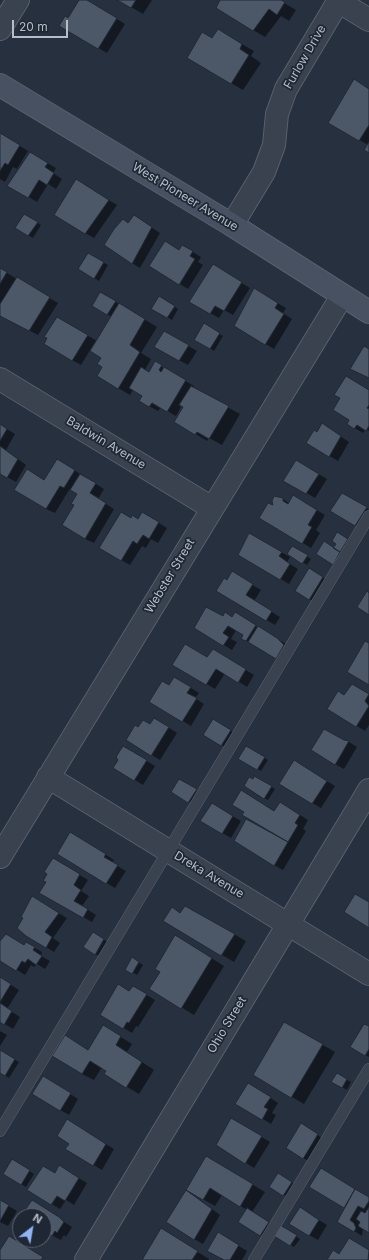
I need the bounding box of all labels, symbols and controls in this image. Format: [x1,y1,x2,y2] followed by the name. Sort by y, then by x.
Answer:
[14,12,70,38] scale bar
[19,19,48,34] text: 20 m
[281,23,329,91] street label: Furlow Drive
[130,160,240,234] street label: West Pioneer Avenue
[64,414,148,472] street label: Baldwin Avenue
[142,536,198,616] street label: Webster Street
[172,849,246,901] street label: Dreka Avenue
[204,994,250,1056] street label: Ohio Street
[12,1208,52,1248] north arrow
[30,1210,45,1227] text: N

